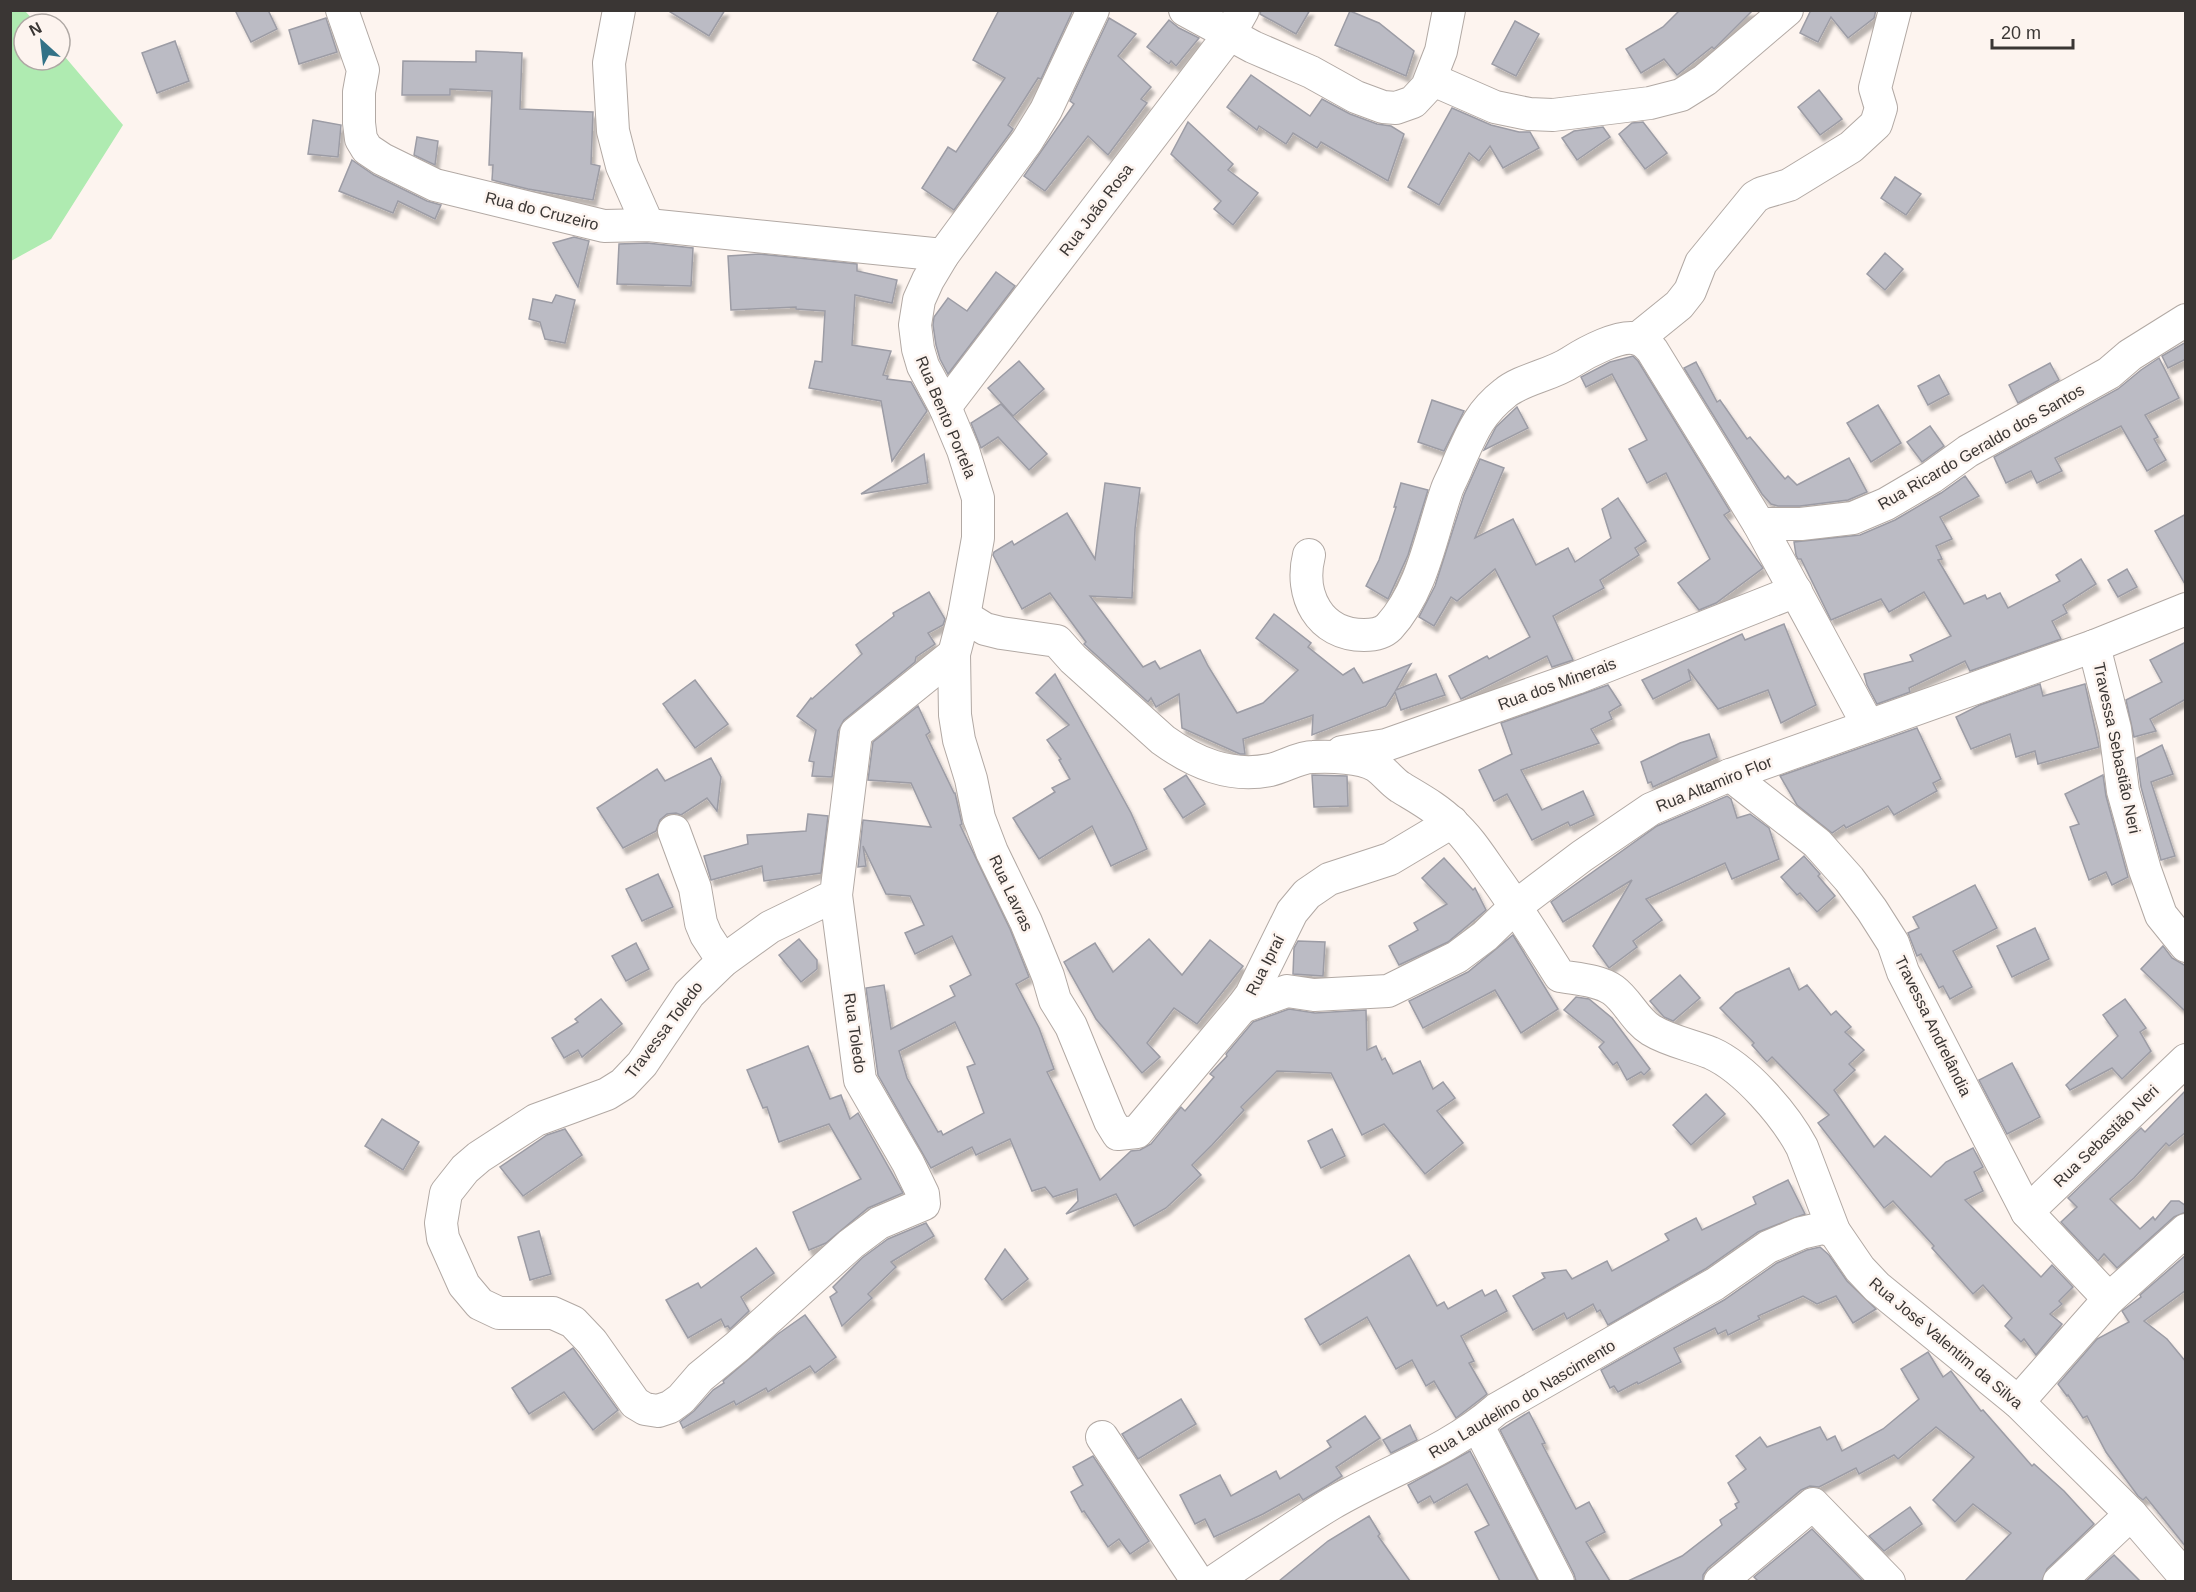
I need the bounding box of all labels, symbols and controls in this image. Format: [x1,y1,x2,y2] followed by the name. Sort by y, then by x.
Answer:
[12,12,72,72] north arrow
[1992,12,2073,50] scale bar
[26,19,44,39] text: N
[2001,23,2041,43] text: 20 m
[1056,161,1136,259] street label: Rua João Rosa
[483,189,601,233] street label: Rua do Cruzeiro
[913,354,979,481] street label: Rua Bento Portela
[1875,381,2087,513] street label: Rua Ricardo Geraldo dos Santos
[1496,655,1618,713] street label: Rua dos Minerais
[2091,661,2143,835] street label: Travessa Sebastião Neri
[1654,753,1775,815] street label: Rua Altamiro Flor
[986,852,1036,934] street label: Rua Lavras
[1242,931,1288,998] street label: Rua Ipraí
[1892,953,1974,1099] street label: Travessa Andrelândia
[622,978,706,1082] street label: Travessa Toledo
[841,992,869,1074] street label: Rua Toledo
[2050,1082,2162,1190] street label: Rua Sebastião Neri
[1866,1274,2026,1412] street label: Rua José Valentim da Silva
[1426,1336,1618,1461] street label: Rua Laudelino do Nascimento

